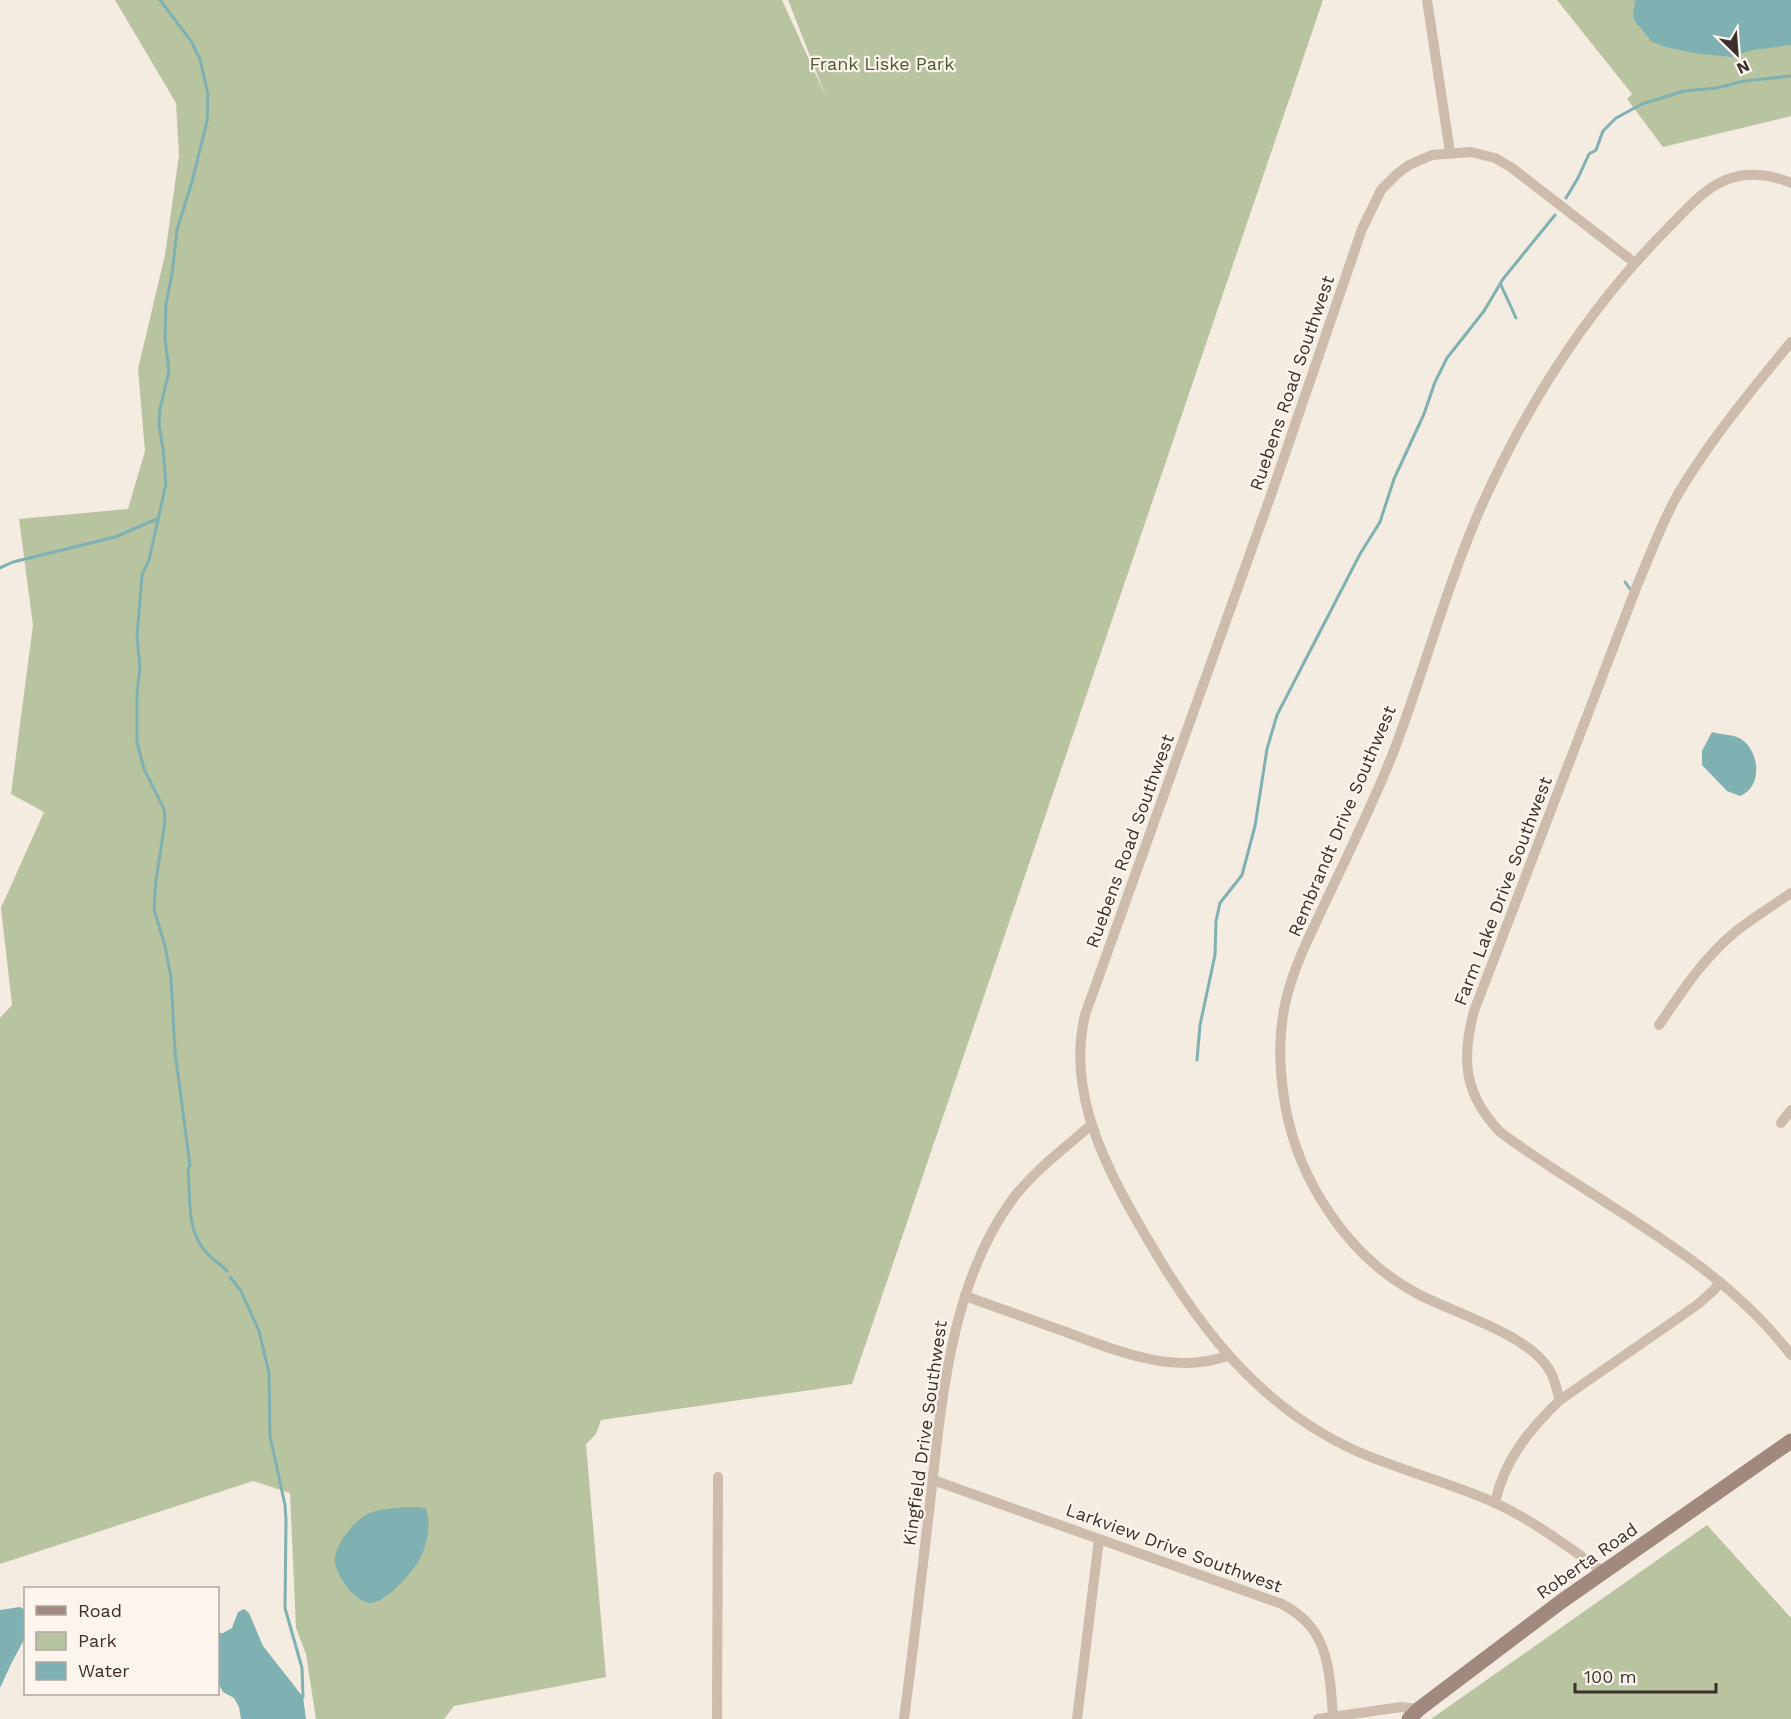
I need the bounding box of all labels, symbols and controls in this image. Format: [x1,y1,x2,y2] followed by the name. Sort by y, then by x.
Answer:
[1707,24,1767,84] north arrow
[810,53,954,74] park label: Frank Liske Park
[1734,56,1753,78] text: N
[1245,272,1338,493] street label: Ruebens Road Southwest
[1283,702,1400,939] street label: Rembrandt Drive Southwest
[1081,731,1178,951] street label: Ruebens Road Southwest
[1449,773,1556,1008] street label: Farm Lake Drive Southwest
[898,1318,951,1547] street label: Kingfield Drive Southwest
[1063,1499,1286,1597] street label: Larkview Drive Southwest
[1532,1518,1641,1603] street label: Roberta Road
[24,1587,219,1695] legend
[78,1600,122,1621] text: Road
[78,1630,117,1651] text: Park
[1575,1656,1716,1694] scale bar
[78,1660,130,1681] text: Water
[1584,1666,1637,1687] text: 100 m

